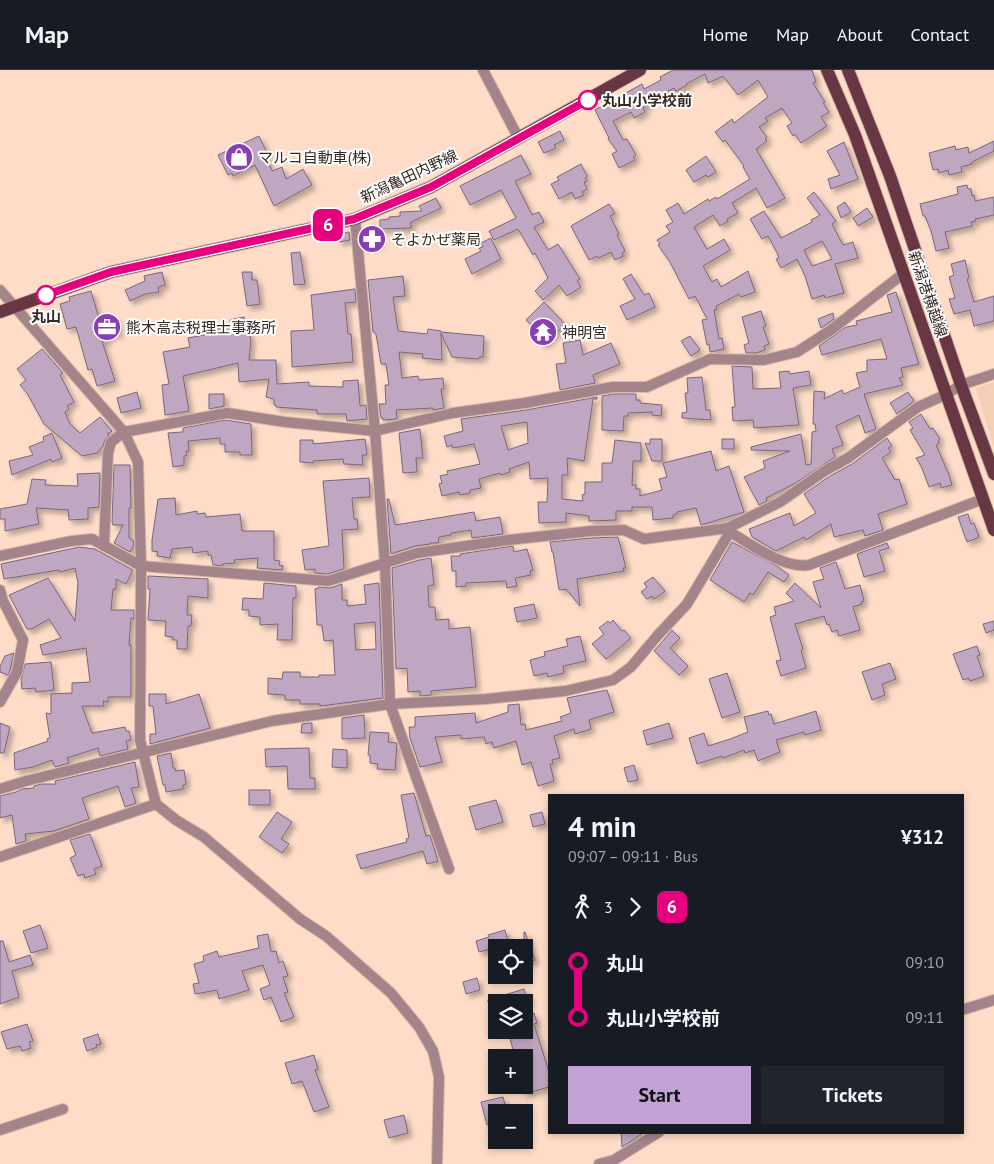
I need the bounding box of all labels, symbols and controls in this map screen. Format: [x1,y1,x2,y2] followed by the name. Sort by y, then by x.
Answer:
[25,19,69,50] text: Map
[702,23,748,46] text: Home
[776,23,809,46] text: Map
[837,23,883,46] text: About
[911,23,969,46] text: Contact
[578,90,598,110] marker: 丸山小学校前
[602,91,692,110] place label: 丸山小学校前
[224,142,254,172] shop icon: マルコ自動車(株)
[357,145,461,207] street label: 新潟亀田内野線
[258,148,371,167] place label: マルコ自動車(株)
[312,209,344,241] line badge: 6
[323,213,333,236] text: 6
[357,224,387,254] pharmacy icon: そよかぜ薬局
[391,230,481,249] place label: そよかぜ薬局
[904,248,952,340] street label: 新潟港横越線
[36,285,56,305] marker: 丸山
[31,307,61,326] place label: 丸山
[92,312,122,342] office icon: 熊木高志税理士事務所
[528,317,558,347] temple icon: 神明宮
[126,318,276,337] place label: 熊木高志税理士事務所
[562,323,607,342] place label: 神明宮
[568,808,636,845] text: 4 min
[901,825,944,849] text: ¥312
[568,846,698,866] text: 09:07 – 09:11 · Bus
[568,893,596,921] icon: walk
[621,893,649,921] icon: forward
[667,895,677,918] text: 6
[604,897,613,917] text: 3
[488,939,533,1149] map controls
[488,939,533,984] button: locate
[606,951,644,975] text: 丸山
[906,952,944,972] text: 09:10
[488,994,533,1039] button: layers
[606,1006,720,1030] text: 丸山小学校前
[906,1007,944,1027] text: 09:11
[488,1049,533,1094] button: +
[568,1066,751,1124] button: Start
[761,1066,944,1124] button: Tickets
[488,1104,533,1149] button: −

